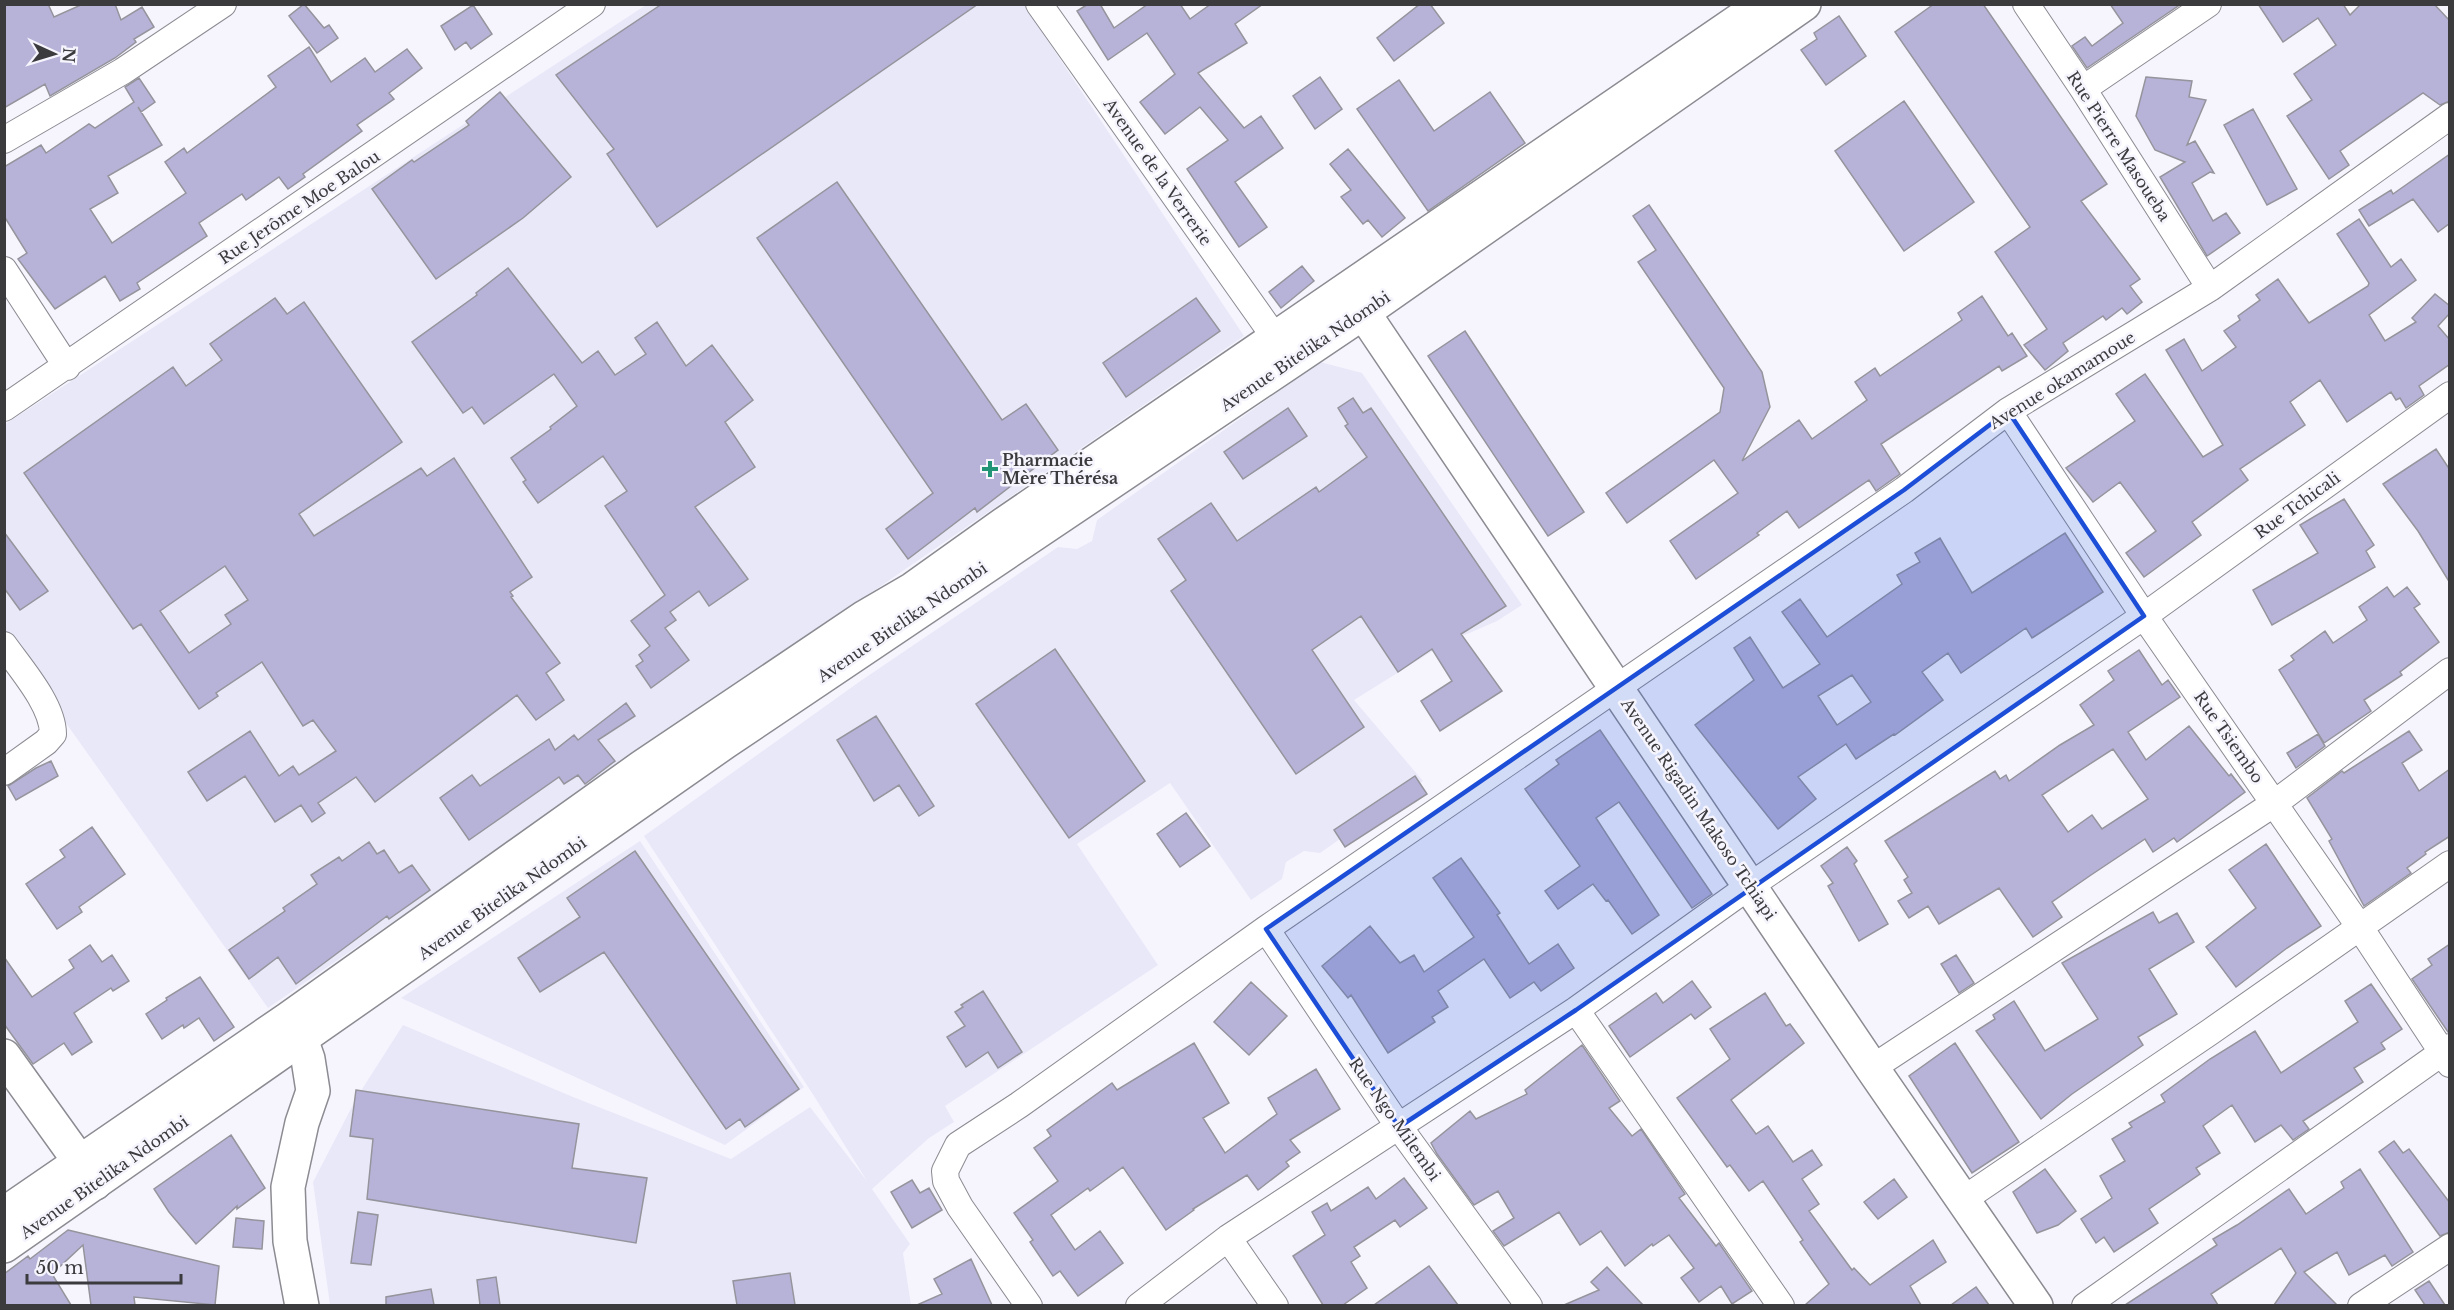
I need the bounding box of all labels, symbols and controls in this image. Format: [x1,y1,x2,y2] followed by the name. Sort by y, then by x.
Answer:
[24,24,84,84] north arrow
[58,47,79,63] text: N
[2063,67,2175,225] street label: Rue Pierre Masoueba
[1099,94,1216,249] street label: Avenue de la Verrerie
[215,145,383,268] street label: Rue Jerôme Moe Balou
[1215,286,1394,416] street label: Avenue Bitelika Ndombi
[1985,327,2139,434] street label: Avenue okamamoue
[1002,450,1118,488] place label: Pharmacie Mère Thérésa
[983,462,997,476] marker: Pharmacie Mère Thérésa
[2250,467,2344,543] street label: Rue Tchicali
[812,557,991,687] street label: Avenue Bitelika Ndombi
[2190,687,2268,787] street label: Rue Tsiembo
[1617,694,1781,924] street label: Avenue Rigadin Makoso Tchiapi
[413,832,590,964] street label: Avenue Bitelika Ndombi
[1345,1053,1445,1185] street label: Rue Ngo Milembi
[15,1111,192,1243] street label: Avenue Bitelika Ndombi
[27,1247,182,1285] scale bar
[36,1257,84,1279] text: 50 m

